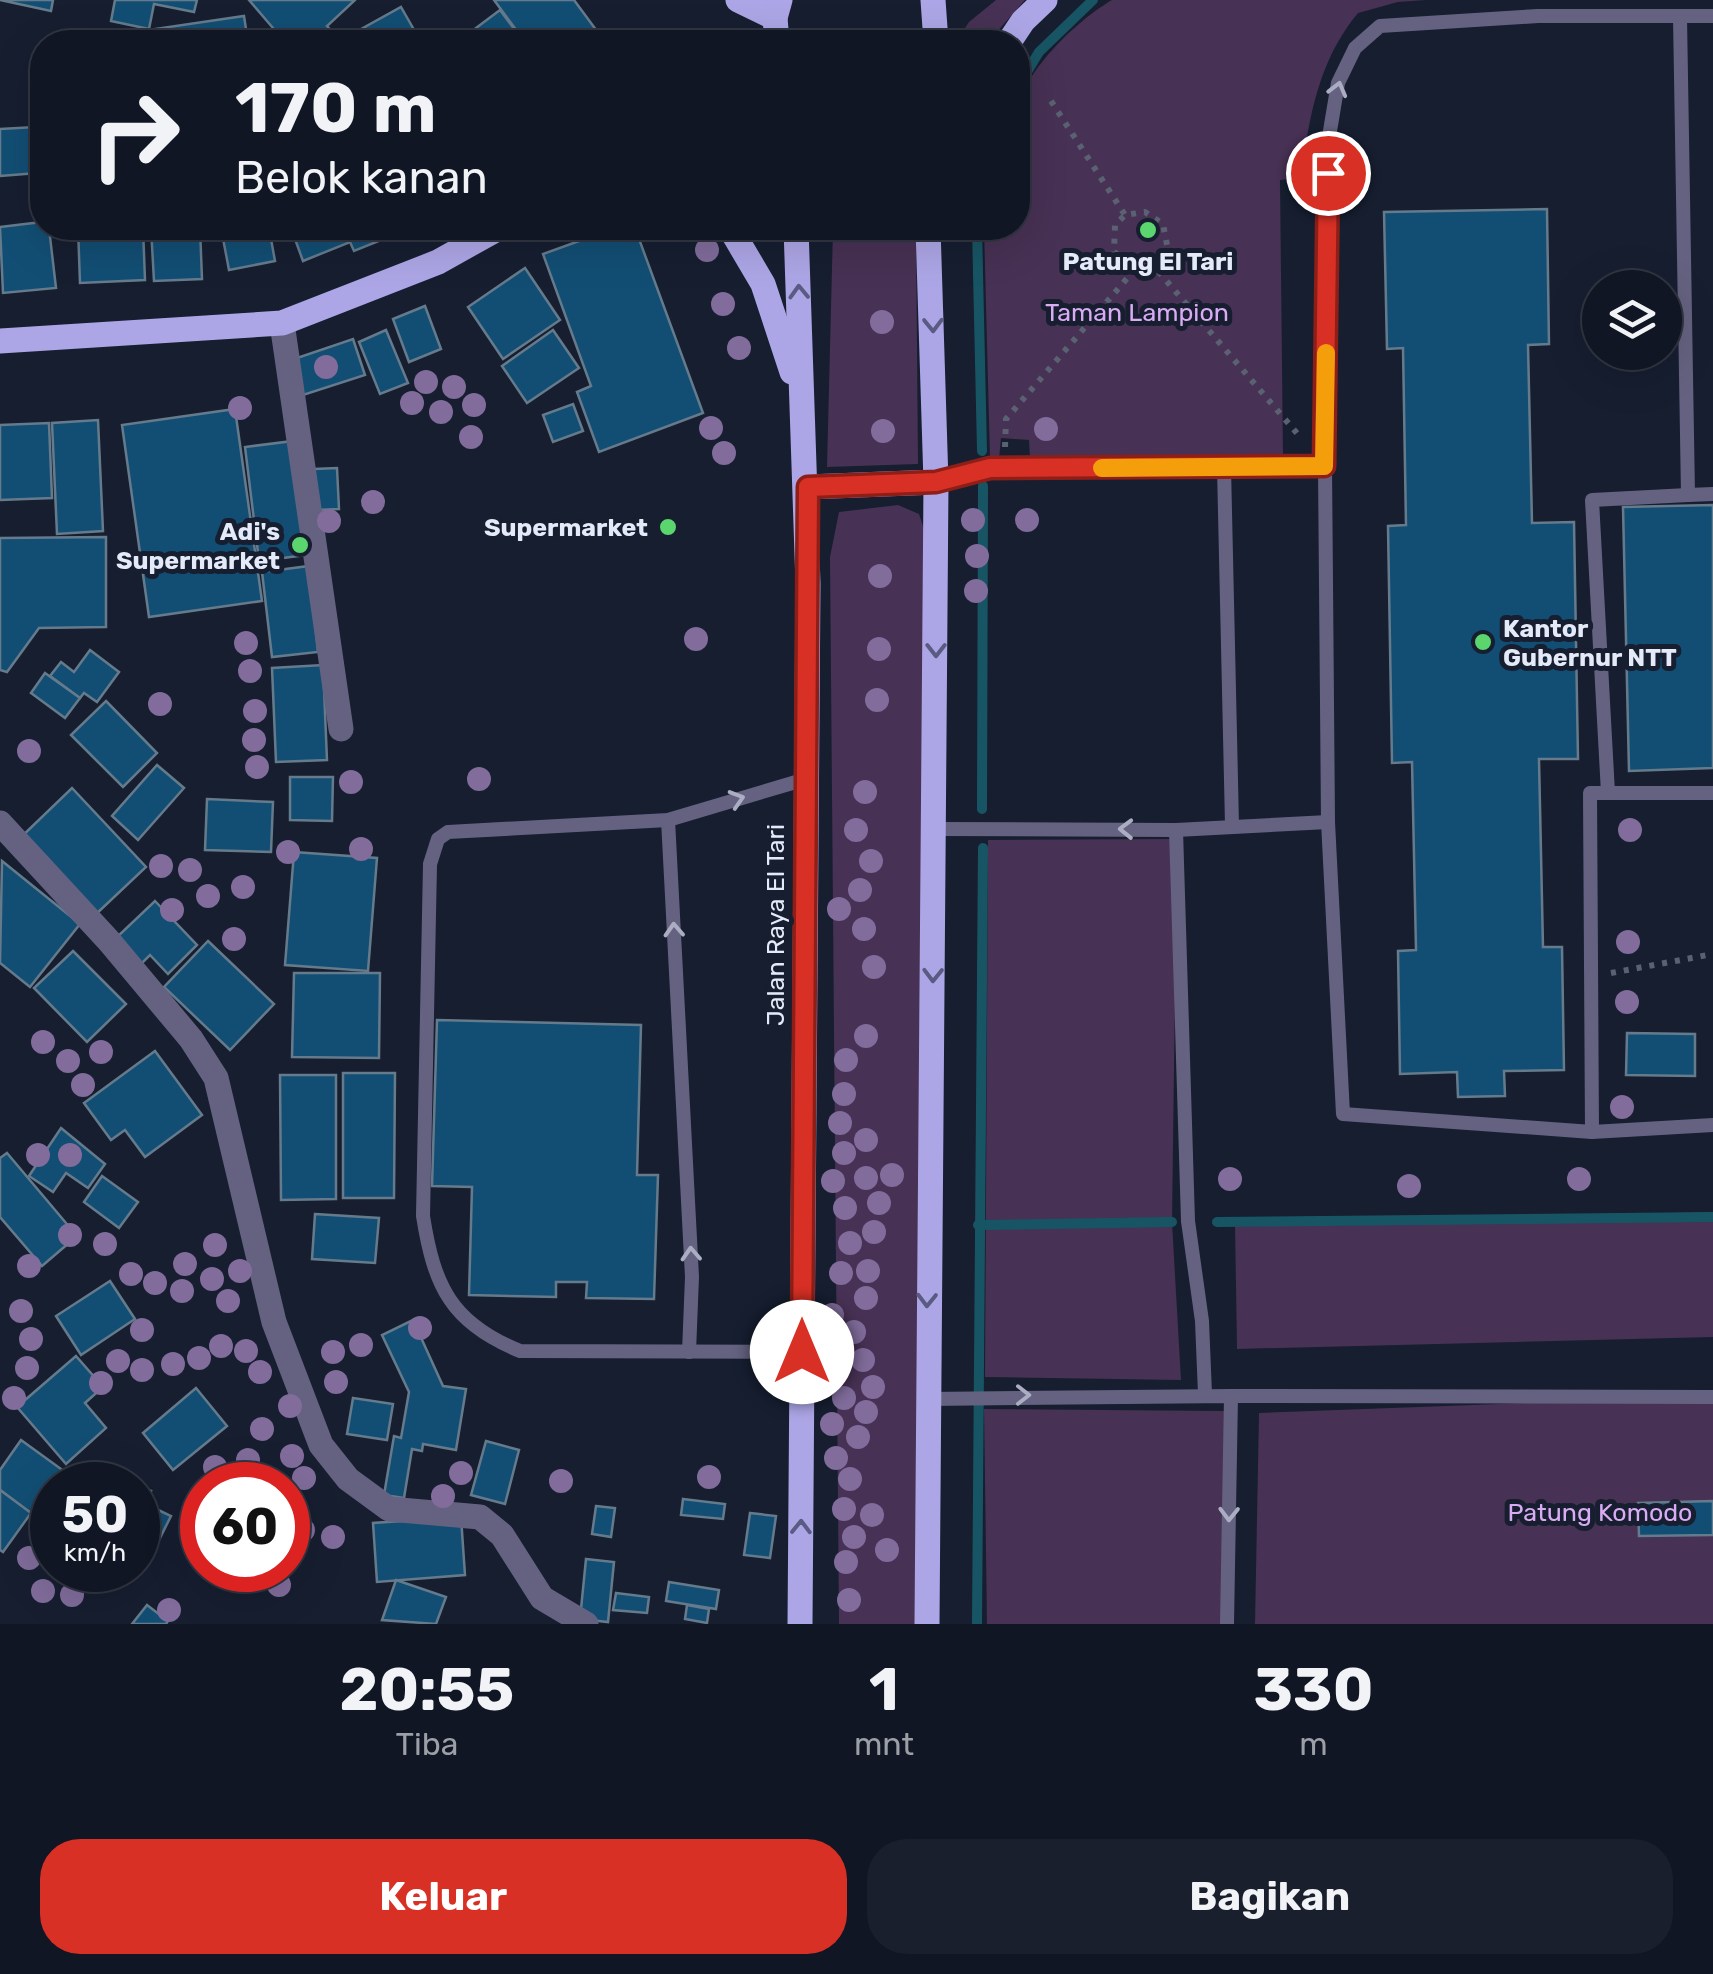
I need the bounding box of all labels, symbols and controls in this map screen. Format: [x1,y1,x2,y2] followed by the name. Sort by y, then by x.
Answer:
[235,67,437,150] text: 170 m
[70,70,200,200] icon: right
[1327,81,1348,99] one-way arrow
[1286,131,1371,216] pin
[1301,146,1356,201] icon: arrive
[235,151,488,204] text: Belok kanan
[1137,219,1159,241] marker: Patung El Tari
[1063,247,1233,276] place label: Patung El Tari
[1582,270,1682,370] map controls
[1582,270,1682,370] button: layers
[789,283,810,299] one-way arrow
[1045,298,1229,327] park label: Taman Lampion
[922,318,944,333] one-way arrow
[484,513,648,542] place label: Supermarket
[657,516,679,538] marker: Supermarket
[116,517,280,575] place label: Adi's Supermarket
[289,534,311,556] marker: Adi's Supermarket
[1503,614,1677,672] place label: Kantor Gubernur NTT
[1472,631,1494,653] marker: Kantor Gubernur NTT
[925,642,947,658] one-way arrow
[728,790,745,811] one-way arrow
[1117,819,1133,840] one-way arrow
[761,824,790,1026] street label: Jalan Raya El Tari
[664,921,685,937] one-way arrow
[922,967,943,983] one-way arrow
[681,1246,702,1262] one-way arrow
[917,1292,938,1308] one-way arrow
[750,1300,854,1404] position arrow
[1016,1384,1032,1406] one-way arrow
[180,1462,310,1592] speed limit sign: 60
[62,1485,128,1545] text: 50
[1508,1498,1692,1527] park label: Patung Komodo
[1218,1506,1239,1522] one-way arrow
[790,1518,811,1534] one-way arrow
[64,1538,126,1567] text: km/h
[340,1654,514,1725] text: 20:55
[869,1654,899,1725] text: 1
[1254,1654,1373,1725] text: 330
[396,1725,458,1763] text: Tiba
[854,1725,914,1763] text: mnt
[1299,1725,1328,1763] text: m
[40,1839,847,1954] button: Keluar
[867,1839,1673,1954] button: Bagikan

